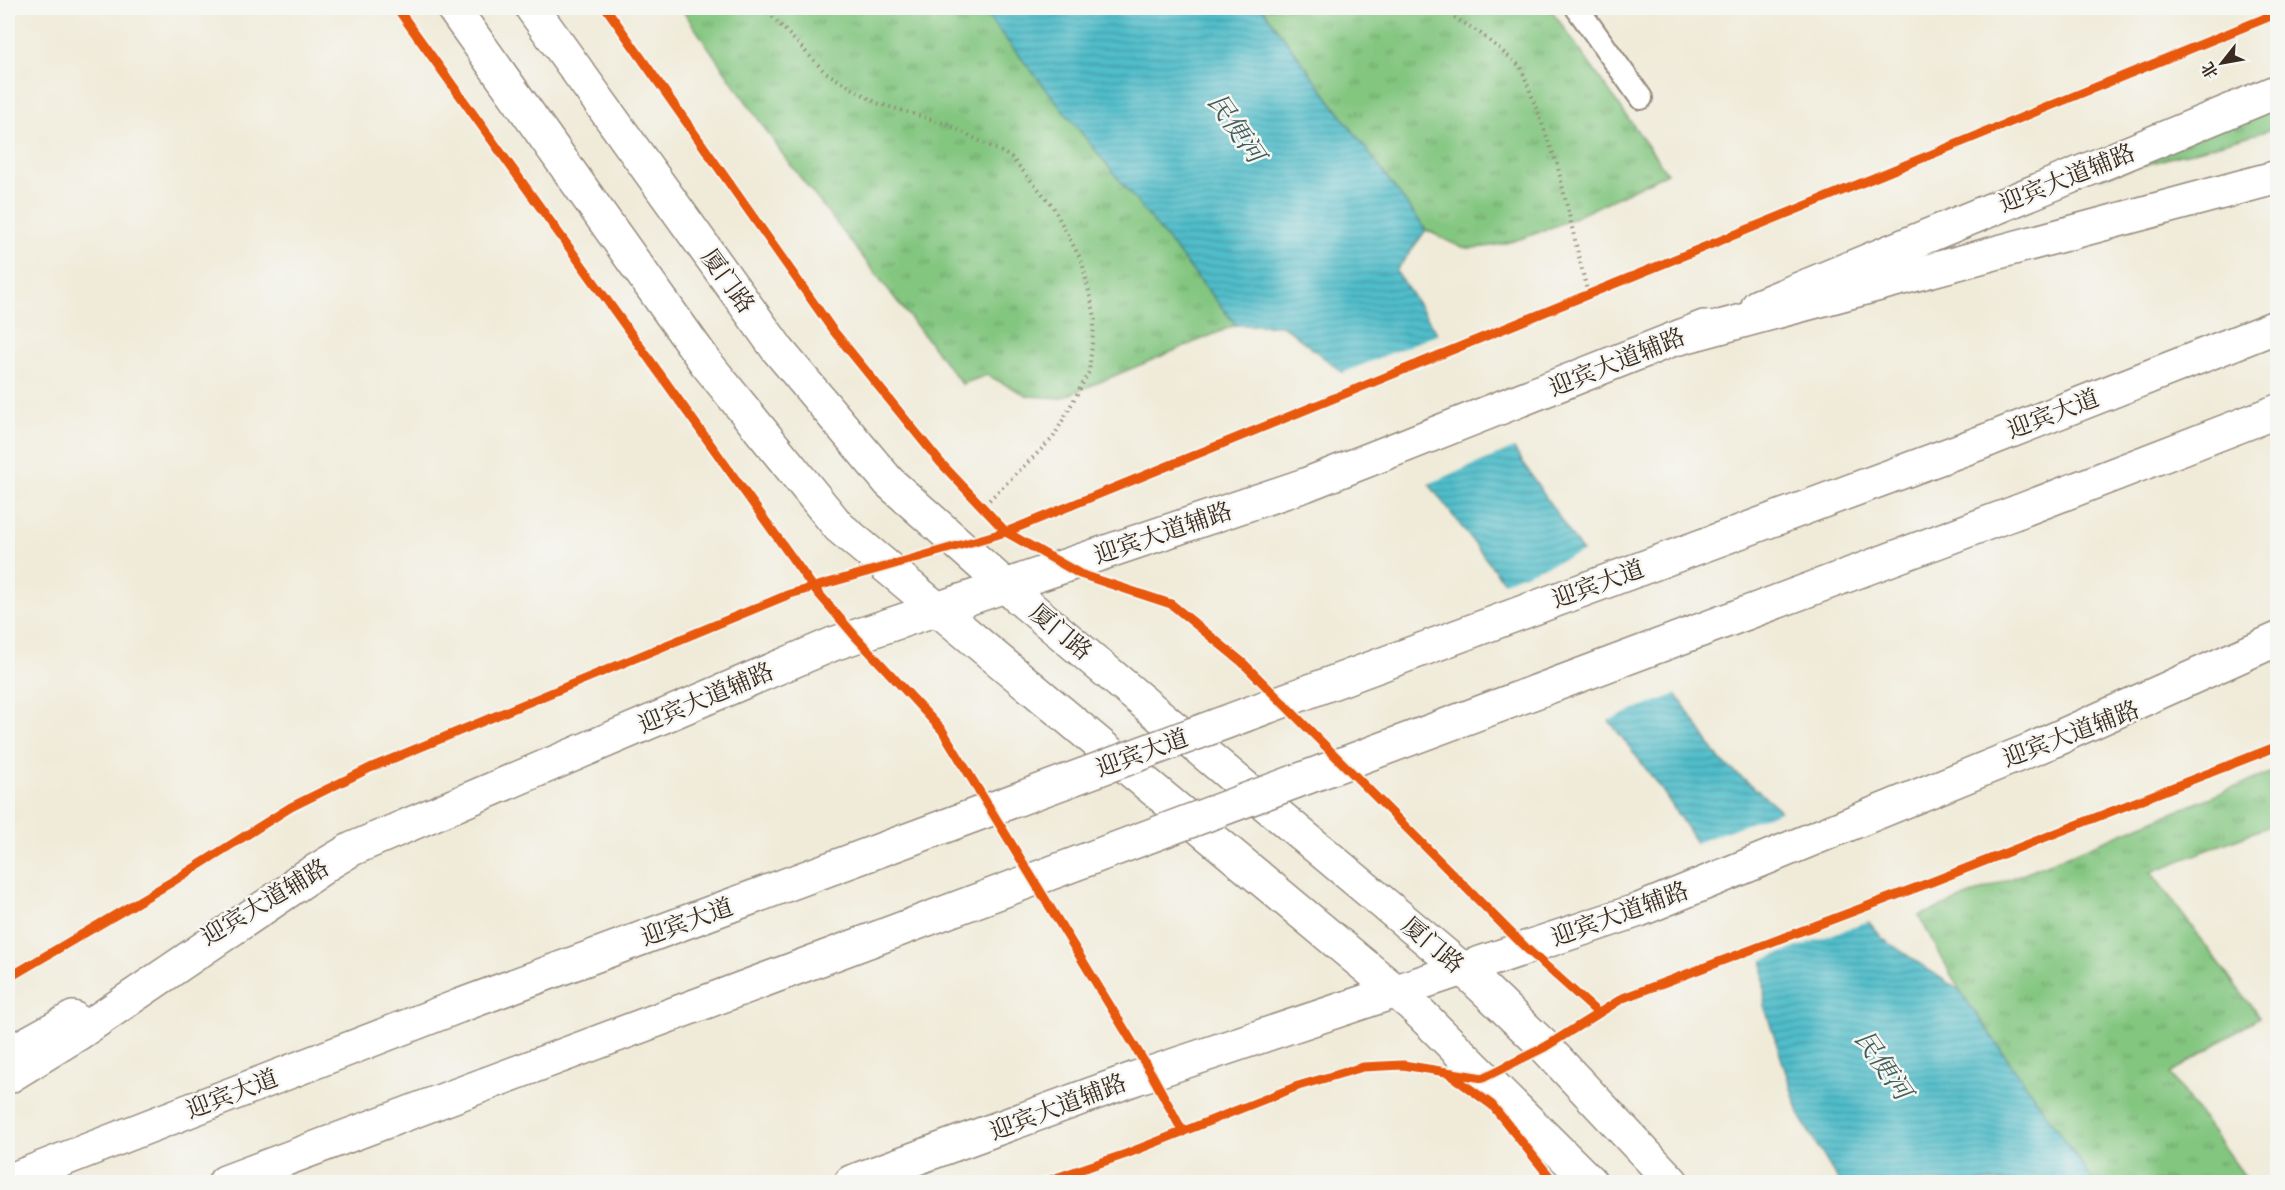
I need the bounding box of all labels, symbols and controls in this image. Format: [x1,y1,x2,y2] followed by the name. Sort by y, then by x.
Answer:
[2192,33,2252,93] north arrow
[2196,58,2224,83] text: 北
[1199,86,1275,173] water label: 民便河
[1994,136,2140,220] street label: 迎宾大道辅路
[694,242,762,320] street label: 厦门路
[1544,320,1690,404] street label: 迎宾大道辅路
[2002,382,2104,446] street label: 迎宾大道
[1090,494,1236,572] street label: 迎宾大道辅路
[1547,553,1649,615] street label: 迎宾大道
[1023,597,1099,667] street label: 厦门路
[633,655,779,741] street label: 迎宾大道辅路
[1998,693,2144,775] street label: 迎宾大道辅路
[1091,722,1193,784] street label: 迎宾大道
[195,851,335,953] street label: 迎宾大道辅路
[1547,874,1693,954] street label: 迎宾大道辅路
[636,891,738,953] street label: 迎宾大道
[1395,910,1471,980] street label: 厦门路
[1846,1023,1922,1110] water label: 民便河
[181,1062,283,1126] street label: 迎宾大道
[985,1066,1131,1148] street label: 迎宾大道辅路

